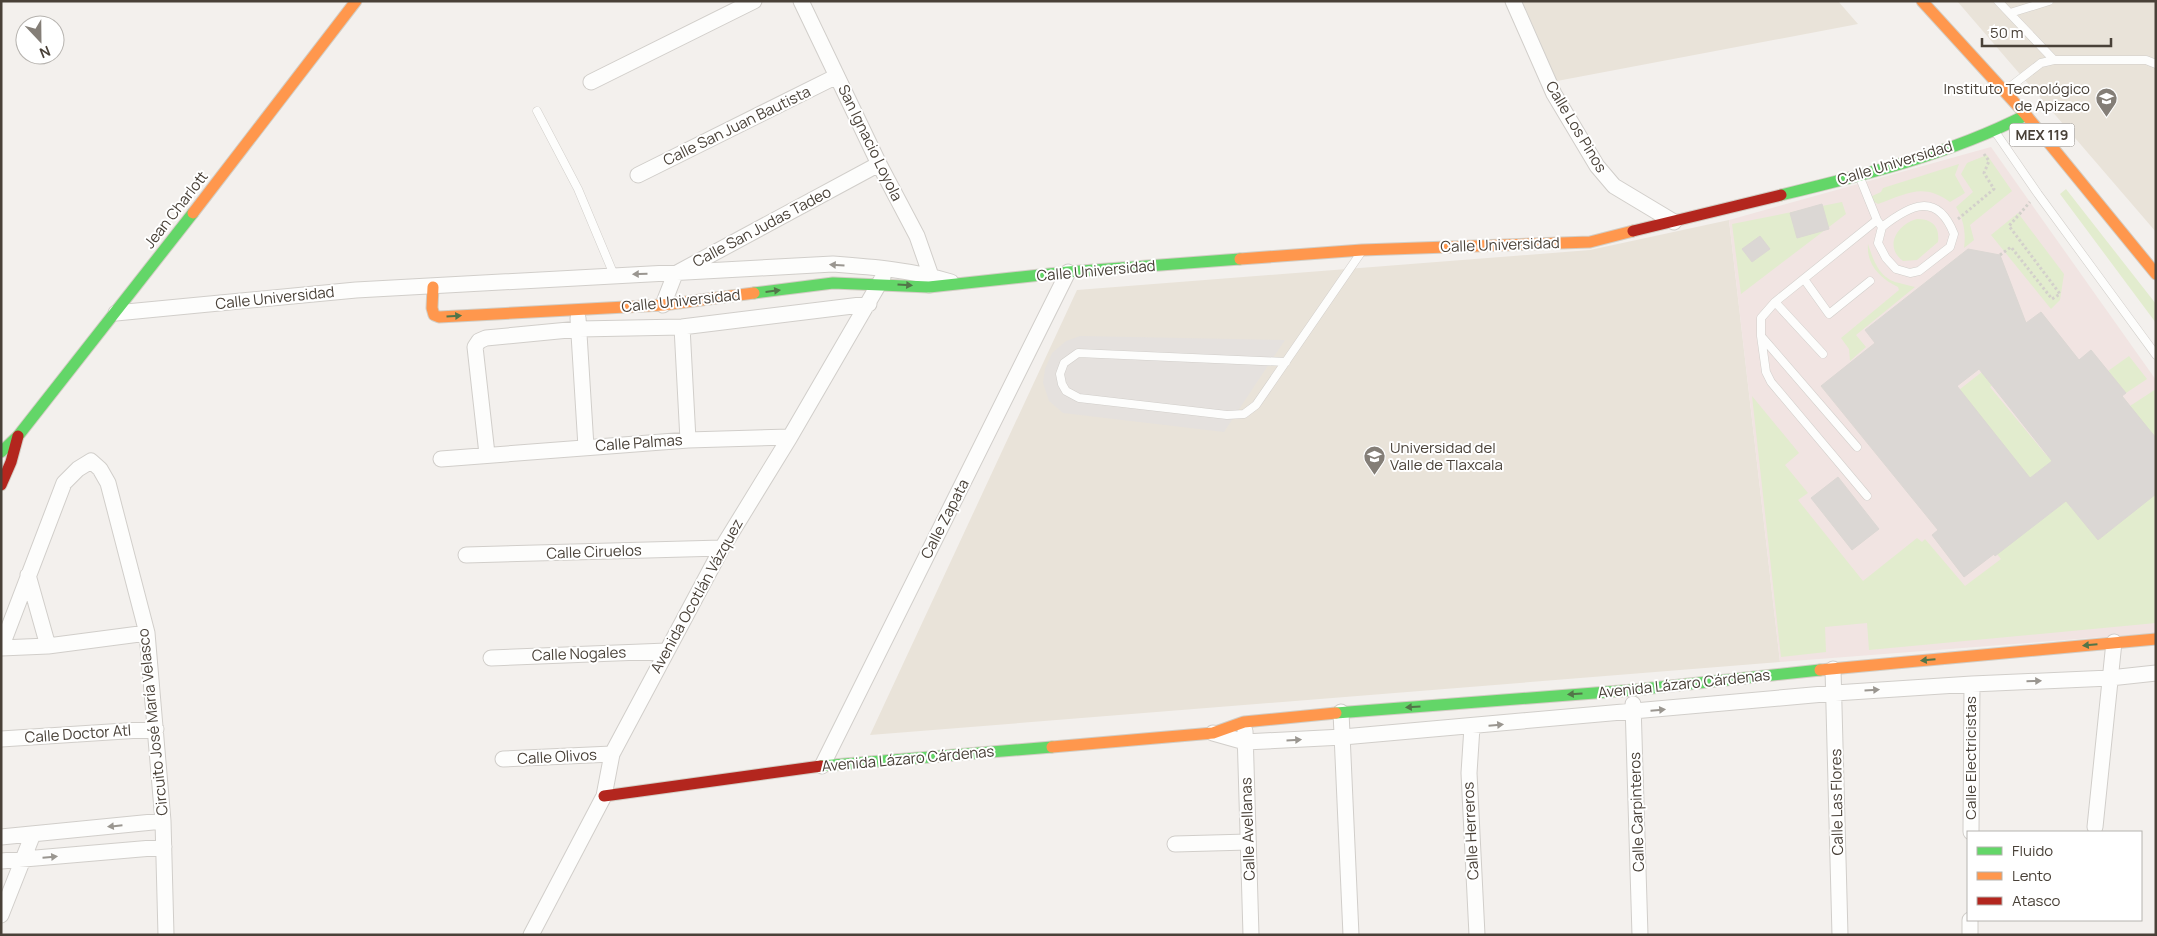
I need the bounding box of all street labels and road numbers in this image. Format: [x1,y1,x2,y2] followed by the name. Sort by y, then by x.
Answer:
[1541,77,1612,177] street label: Calle Los Pinos
[660,81,814,170] street label: Calle San Juan Bautista
[833,81,908,205] street label: San Ignacio Loyola
[2010,124,2074,146] road number: MEX 119
[1835,135,1955,190] street label: Calle Universidad
[139,167,212,253] street label: Jean Charlott
[689,181,835,272] street label: Calle San Judas Tadeo
[1440,232,1560,257] street label: Calle Universidad
[1036,255,1156,286] street label: Calle Universidad
[214,281,335,314] street label: Calle Universidad
[620,284,741,317] street label: Calle Universidad
[595,429,683,456] street label: Calle Palmas
[915,475,974,562] street label: Calle Zapata
[645,515,748,677] street label: Avenida Ocotlán Vázquez
[546,539,642,564] street label: Calle Ciruelos
[132,627,173,817] street label: Circuito José María Velasco
[531,641,627,666] street label: Calle Nogales
[1597,664,1771,703] street label: Avenida Lázaro Cárdenas
[1960,696,1981,820] street label: Calle Electricistas
[24,719,132,748] street label: Calle Doctor Atl
[821,740,995,777] street label: Avenida Lázaro Cárdenas
[517,744,597,769] street label: Calle Olivos
[1825,748,1848,855] street label: Calle Las Flores
[1624,752,1649,872] street label: Calle Carpinteros
[1235,777,1260,881] street label: Calle Avellanas
[1457,781,1484,881] street label: Calle Herreros

